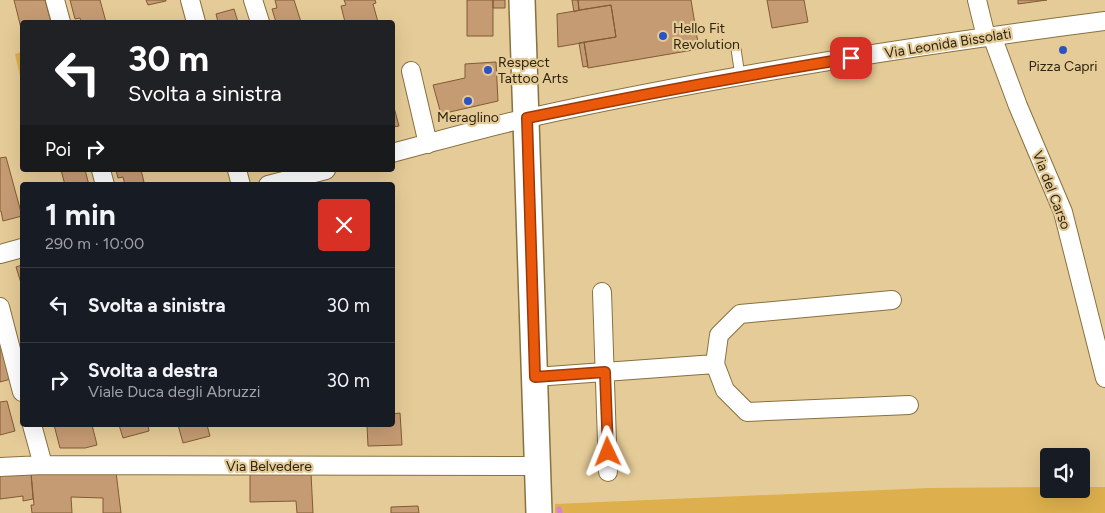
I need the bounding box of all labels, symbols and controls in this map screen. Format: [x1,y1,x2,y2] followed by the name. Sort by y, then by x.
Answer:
[673,20,740,53] place label: Hello Fit Revolution
[883,25,1013,62] street label: Via Leonida Bissolati
[657,30,669,42] marker: Hello Fit Revolution
[830,37,872,79] pin
[128,38,209,80] text: 30 m
[45,40,110,105] icon: left
[837,44,865,72] icon: arrive
[1057,44,1069,56] marker: Pizza Capri
[498,54,568,87] place label: Respect Tattoo Arts
[1028,58,1098,75] place label: Pizza Capri
[482,64,494,76] marker: Respect Tattoo Arts
[128,80,282,107] text: Svolta a sinistra
[462,95,474,107] marker: Meraglino
[437,109,499,126] place label: Meraglino
[81,135,109,163] icon: right
[45,138,71,161] text: Poi
[1029,149,1074,232] street label: Via del Carso
[45,196,116,233] text: 1 min
[318,199,370,251] button: close
[45,234,144,253] text: 290 m · 10:00
[45,291,73,319] icon: left
[88,294,226,317] text: Svolta a sinistra
[327,294,370,317] text: 30 m
[88,359,218,382] text: Svolta a destra
[45,366,73,394] icon: right
[327,369,370,392] text: 30 m
[88,382,261,401] text: Viale Duca degli Abruzzi
[581,425,633,477] position arrow
[1040,448,1090,498] map controls
[1040,448,1090,498] button: sound
[226,458,312,475] street label: Via Belvedere

